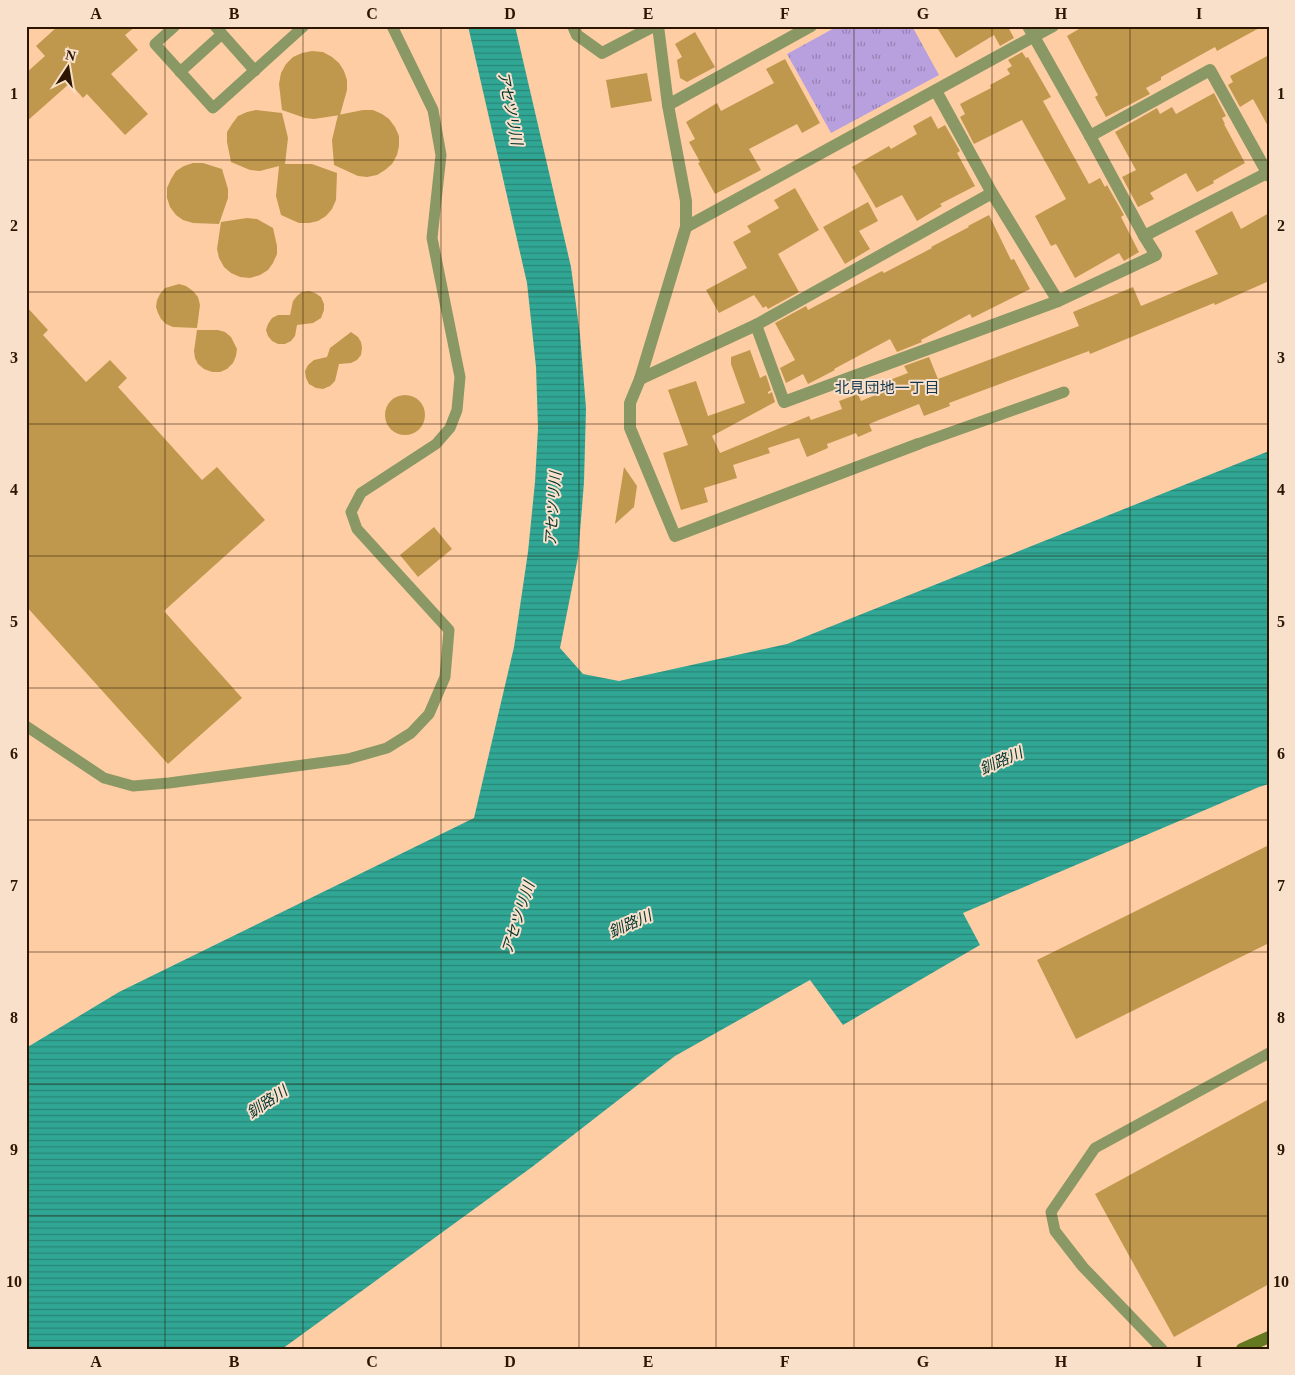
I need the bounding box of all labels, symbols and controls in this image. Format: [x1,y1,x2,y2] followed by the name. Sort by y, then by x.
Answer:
[90,5,102,22] text: A
[229,5,240,22] text: B
[366,5,378,22] text: C
[504,5,516,22] text: D
[643,5,653,22] text: E
[780,5,790,22] text: F
[917,5,930,22] text: G
[1055,5,1068,22] text: H
[1196,5,1202,22] text: I
[42,42,92,92] north arrow
[64,47,77,64] text: N
[495,70,525,148] water label: アセツリ川
[10,85,18,102] text: 1
[1277,85,1285,102] text: 1
[10,217,18,234] text: 2
[1277,217,1285,234] text: 2
[10,349,18,366] text: 3
[1277,349,1285,366] text: 3
[834,379,940,396] district label: 北見団地一丁目
[542,469,564,547] water label: アセツリ川
[10,481,18,498] text: 4
[1277,481,1285,498] text: 4
[10,613,18,630] text: 5
[1277,613,1285,630] text: 5
[977,744,1027,777] water label: 釧路川
[10,745,18,762] text: 6
[1277,745,1285,762] text: 6
[10,877,18,894] text: 7
[1277,877,1285,894] text: 7
[499,878,538,956] water label: アセツリ川
[606,907,656,940] water label: 釧路川
[10,1009,18,1026] text: 8
[1277,1009,1285,1026] text: 8
[244,1082,292,1121] water label: 釧路川
[10,1141,18,1158] text: 9
[1277,1141,1285,1158] text: 9
[6,1273,22,1290] text: 10
[1273,1273,1289,1290] text: 10
[90,1353,102,1370] text: A
[229,1353,240,1370] text: B
[366,1353,378,1370] text: C
[504,1353,516,1370] text: D
[643,1353,653,1370] text: E
[780,1353,790,1370] text: F
[917,1353,930,1370] text: G
[1055,1353,1068,1370] text: H
[1196,1353,1202,1370] text: I

